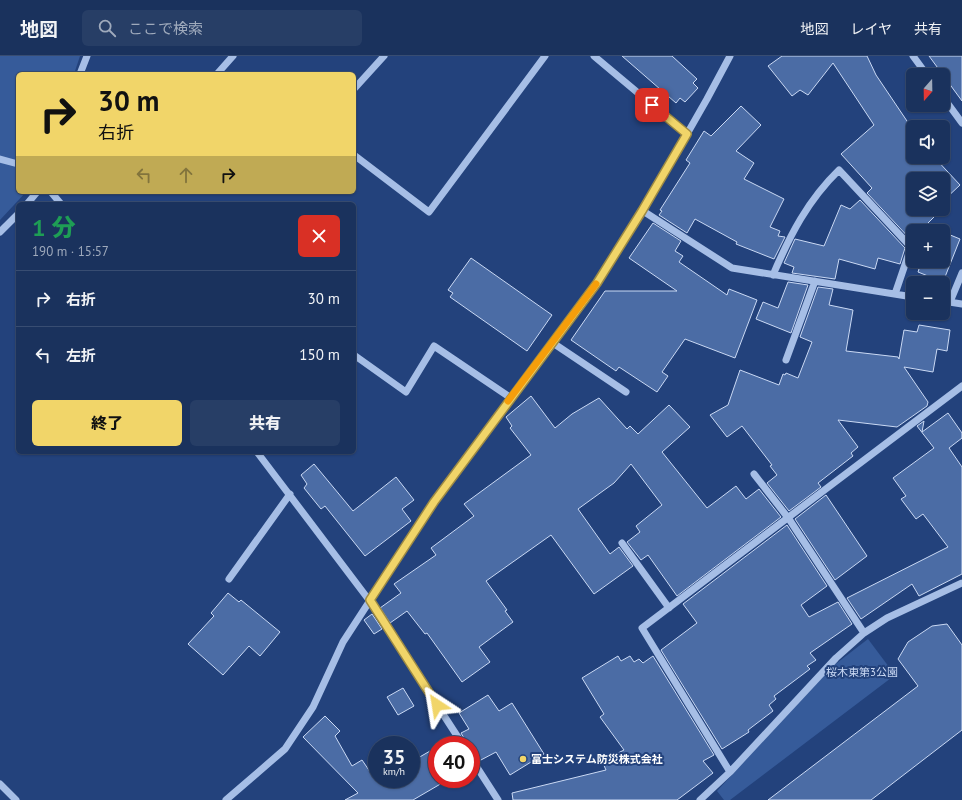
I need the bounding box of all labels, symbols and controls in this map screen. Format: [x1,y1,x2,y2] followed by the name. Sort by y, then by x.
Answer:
[82,10,362,46] search box
[20,17,58,41] text: 地図
[96,17,118,39] icon: search
[128,19,203,38] text: ここで検索
[800,20,828,38] text: 地図
[850,20,892,38] text: レイヤ
[914,20,942,38] text: 共有
[906,68,950,112] north arrow
[906,68,950,320] map controls
[98,82,159,119] text: 30 m
[32,88,84,140] icon: right
[635,88,669,122] pin
[641,94,663,116] icon: arrive
[906,120,950,164] button: sound
[98,121,134,144] text: 右折
[133,164,155,186] icon: left
[175,164,197,186] icon: ahead
[217,164,239,186] icon: right
[906,172,950,216] button: layers
[32,212,76,243] text: 1 分
[298,215,340,257] button: close
[906,224,950,268] button: +
[32,243,109,260] text: 190 m · 15:57
[906,276,950,320] button: −
[32,288,54,310] icon: right
[307,289,340,308] text: 30 m
[66,290,96,309] text: 右折
[32,344,54,366] icon: left
[299,345,340,364] text: 150 m
[66,346,96,365] text: 左折
[32,400,182,446] button: 終了
[190,400,340,446] button: 共有
[826,665,898,679] park label: 桜木東第3公園
[416,684,458,726] position arrow
[428,736,480,788] speed limit sign: 40
[383,744,405,770] text: 35
[531,752,663,766] place label: 冨士システム防災株式会社
[518,754,528,764] marker: 冨士システム防災株式会社
[383,765,405,778] text: km/h

